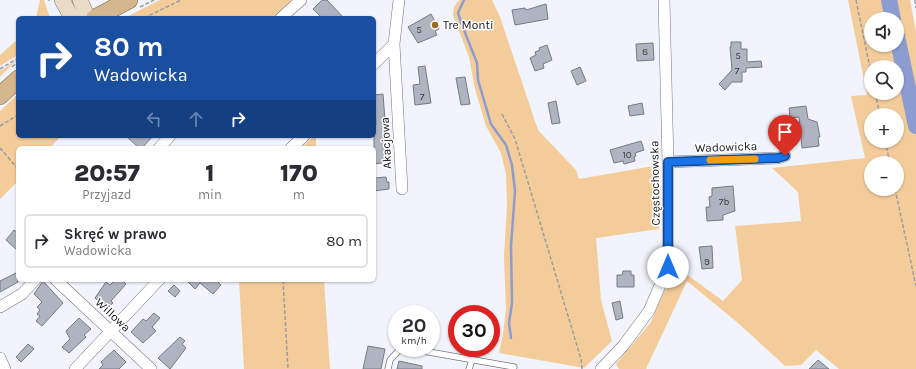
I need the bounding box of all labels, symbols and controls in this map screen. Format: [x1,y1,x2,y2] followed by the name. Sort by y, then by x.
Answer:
[864,12,904,196] map controls
[864,12,904,52] button: sound
[443,18,494,32] place label: Tre Monti
[430,20,440,30] marker: Tre Monti
[416,24,422,36] house number: 5
[94,30,163,63] text: 80 m
[28,32,80,84] icon: right
[642,46,648,58] house number: 8
[735,50,741,62] house number: 5
[864,60,904,100] button: search
[94,64,188,86] text: Wadowicka
[735,65,740,77] house number: 7
[420,91,425,103] house number: 7
[143,108,165,130] icon: left
[185,108,207,130] icon: ahead
[227,108,249,130] icon: right
[864,108,904,148] button: +
[768,115,802,156] pin
[378,117,394,169] street label: Akacjowa
[774,121,796,143] icon: arrive
[695,139,757,155] street label: Wadowicka
[647,140,663,226] street label: Częstochowska
[622,149,632,161] house number: 10
[864,156,904,196] button: −
[74,159,140,187] text: 20:57
[205,159,215,187] text: 1
[280,159,318,187] text: 170
[82,187,132,202] text: Przyjazd
[198,187,222,202] text: min
[293,187,305,202] text: m
[719,196,729,208] house number: 7b
[64,225,167,243] text: Skręć w prawo
[30,230,52,252] icon: right
[326,232,362,250] text: 80 m
[64,243,132,258] text: Wadowicka
[647,246,689,288] position arrow
[704,256,710,268] house number: 9
[93,295,133,335] street label: Willowa
[448,305,500,357] speed limit sign: 30
[402,314,426,337] text: 20
[401,335,427,347] text: km/h

